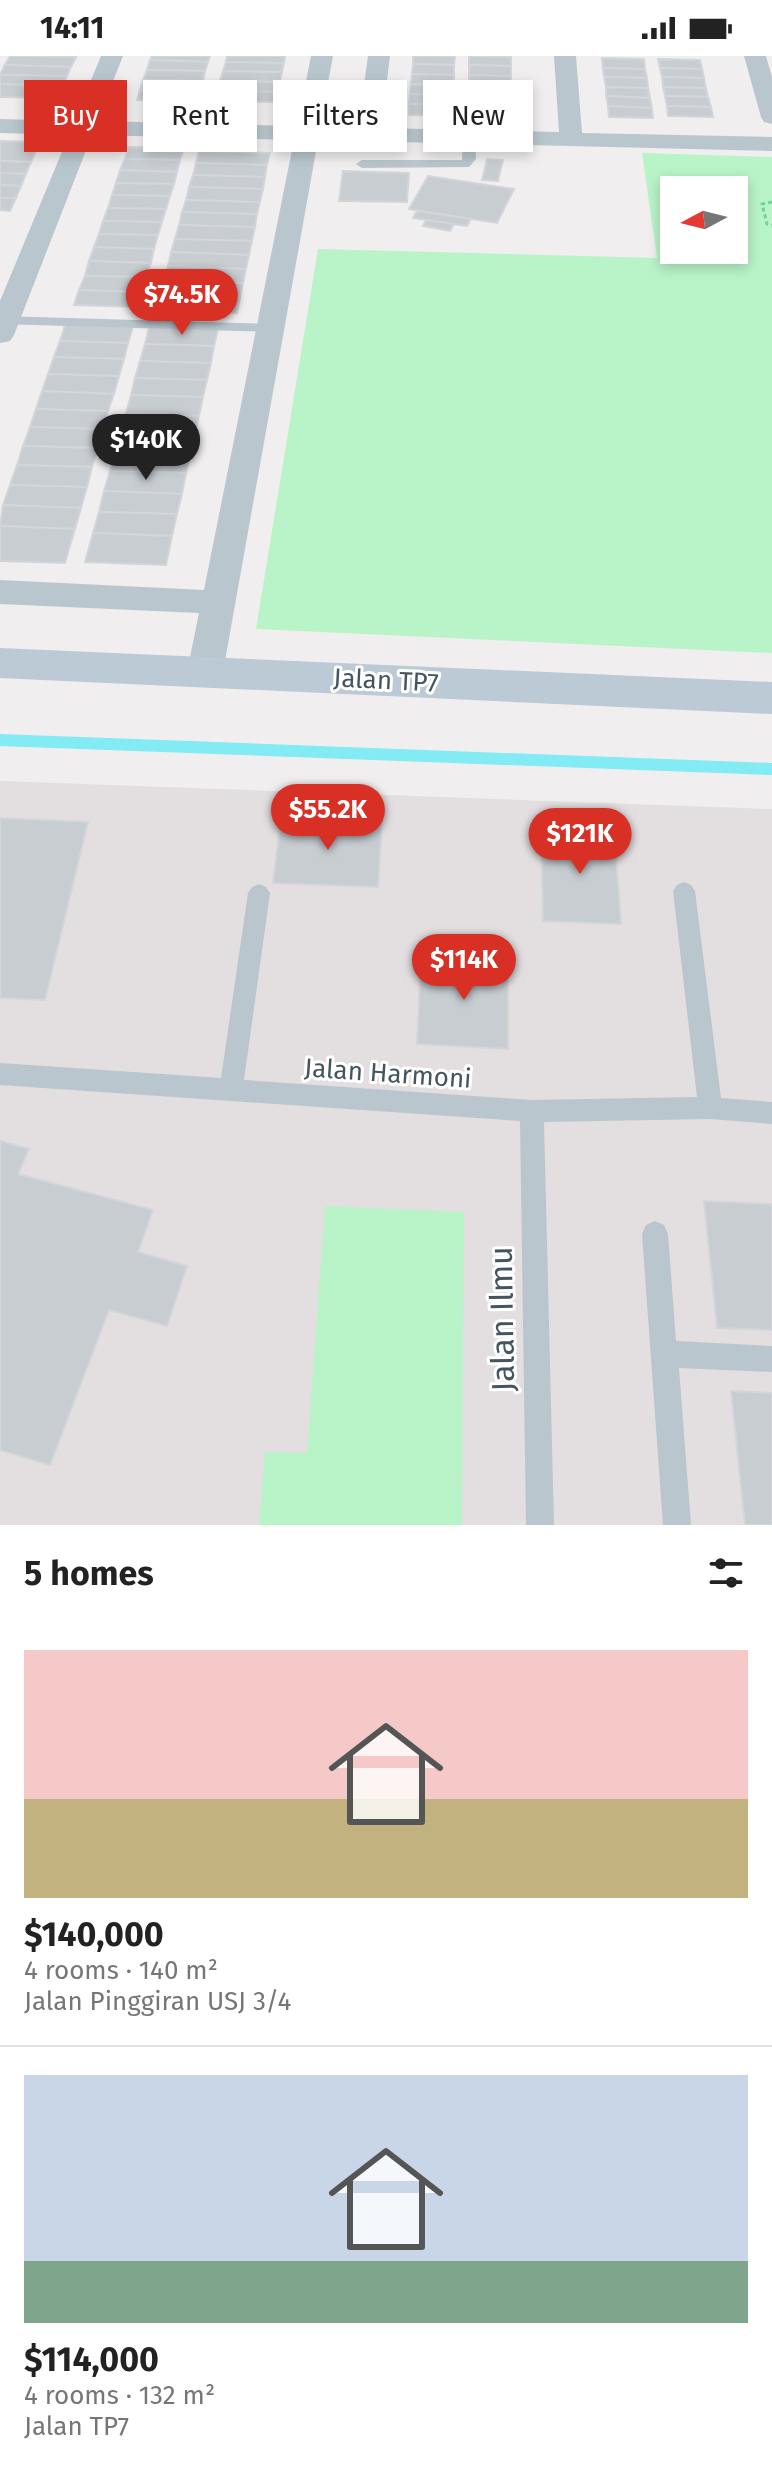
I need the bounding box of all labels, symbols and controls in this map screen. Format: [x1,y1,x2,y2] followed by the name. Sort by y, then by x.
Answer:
[40,10,104,46] text: 14:11
[24,80,127,152] chip: Buy
[143,80,257,152] chip: Rent
[273,80,407,152] chip: Filters
[423,80,533,152] chip: New
[660,176,748,264] north arrow
[660,176,748,264] map controls
[117,269,247,337] pin: $74.5K
[144,279,220,310] text: $74.5K
[90,414,202,482] pin: $140K
[110,424,182,455] text: $140K
[333,662,439,699] street label: Jalan TP7
[263,784,393,852] pin: $55.2K
[289,794,367,825] text: $55.2K
[524,808,636,876] pin: $121K
[547,818,613,849] text: $121K
[408,934,520,1002] pin: $114K
[430,944,498,975] text: $114K
[303,1052,473,1095] street label: Jalan Harmoni
[482,1246,522,1392] street label: Jalan Ilmu
[704,1551,748,1595] icon: filters
[24,1553,154,1594] text: 5 homes
[314,1702,458,1846] icon: home
[24,1914,164,1955] text: $140,000
[24,1955,218,1986] text: 4 rooms · 140 m²
[24,1986,291,2017] text: Jalan Pinggiran USJ 3/4
[314,2127,458,2271] icon: home
[24,2339,159,2380] text: $114,000
[24,2380,215,2411] text: 4 rooms · 132 m²
[24,2411,129,2442] text: Jalan TP7

